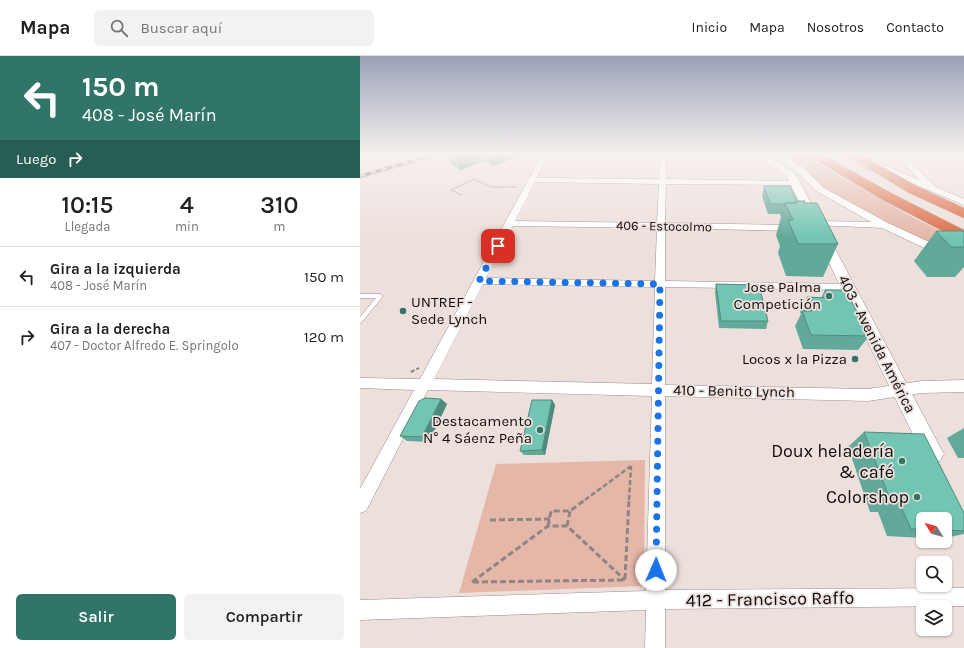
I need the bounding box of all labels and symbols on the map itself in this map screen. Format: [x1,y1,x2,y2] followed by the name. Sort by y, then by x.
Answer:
[616,218,712,234] street label: 406 - Estocolmo
[481,229,515,263] pin
[834,272,920,416] street label: 403 - Avenida América
[734,278,821,313] place label: Jose Palma Competición
[824,291,834,301] marker: Jose Palma Competición
[411,293,487,328] place label: UNTREF - Sede Lynch
[398,306,408,316] marker: UNTREF - Sede Lynch
[742,350,847,368] place label: Locos x la Pizza
[850,354,860,364] marker: Locos x la Pizza
[673,381,795,401] street label: 410 - Benito Lynch
[423,412,532,447] place label: Destacamento N° 4 Sáenz Peña
[535,425,545,435] marker: Destacamento N° 4 Sáenz Peña
[771,440,894,483] place label: Doux heladería & café
[897,456,907,466] marker: Doux heladería & café
[826,486,909,508] place label: Colorshop
[912,492,922,502] marker: Colorshop
[916,512,952,548] north arrow
[635,549,677,591] position arrow
[686,587,854,611] street label: 412 - Francisco Raffo

